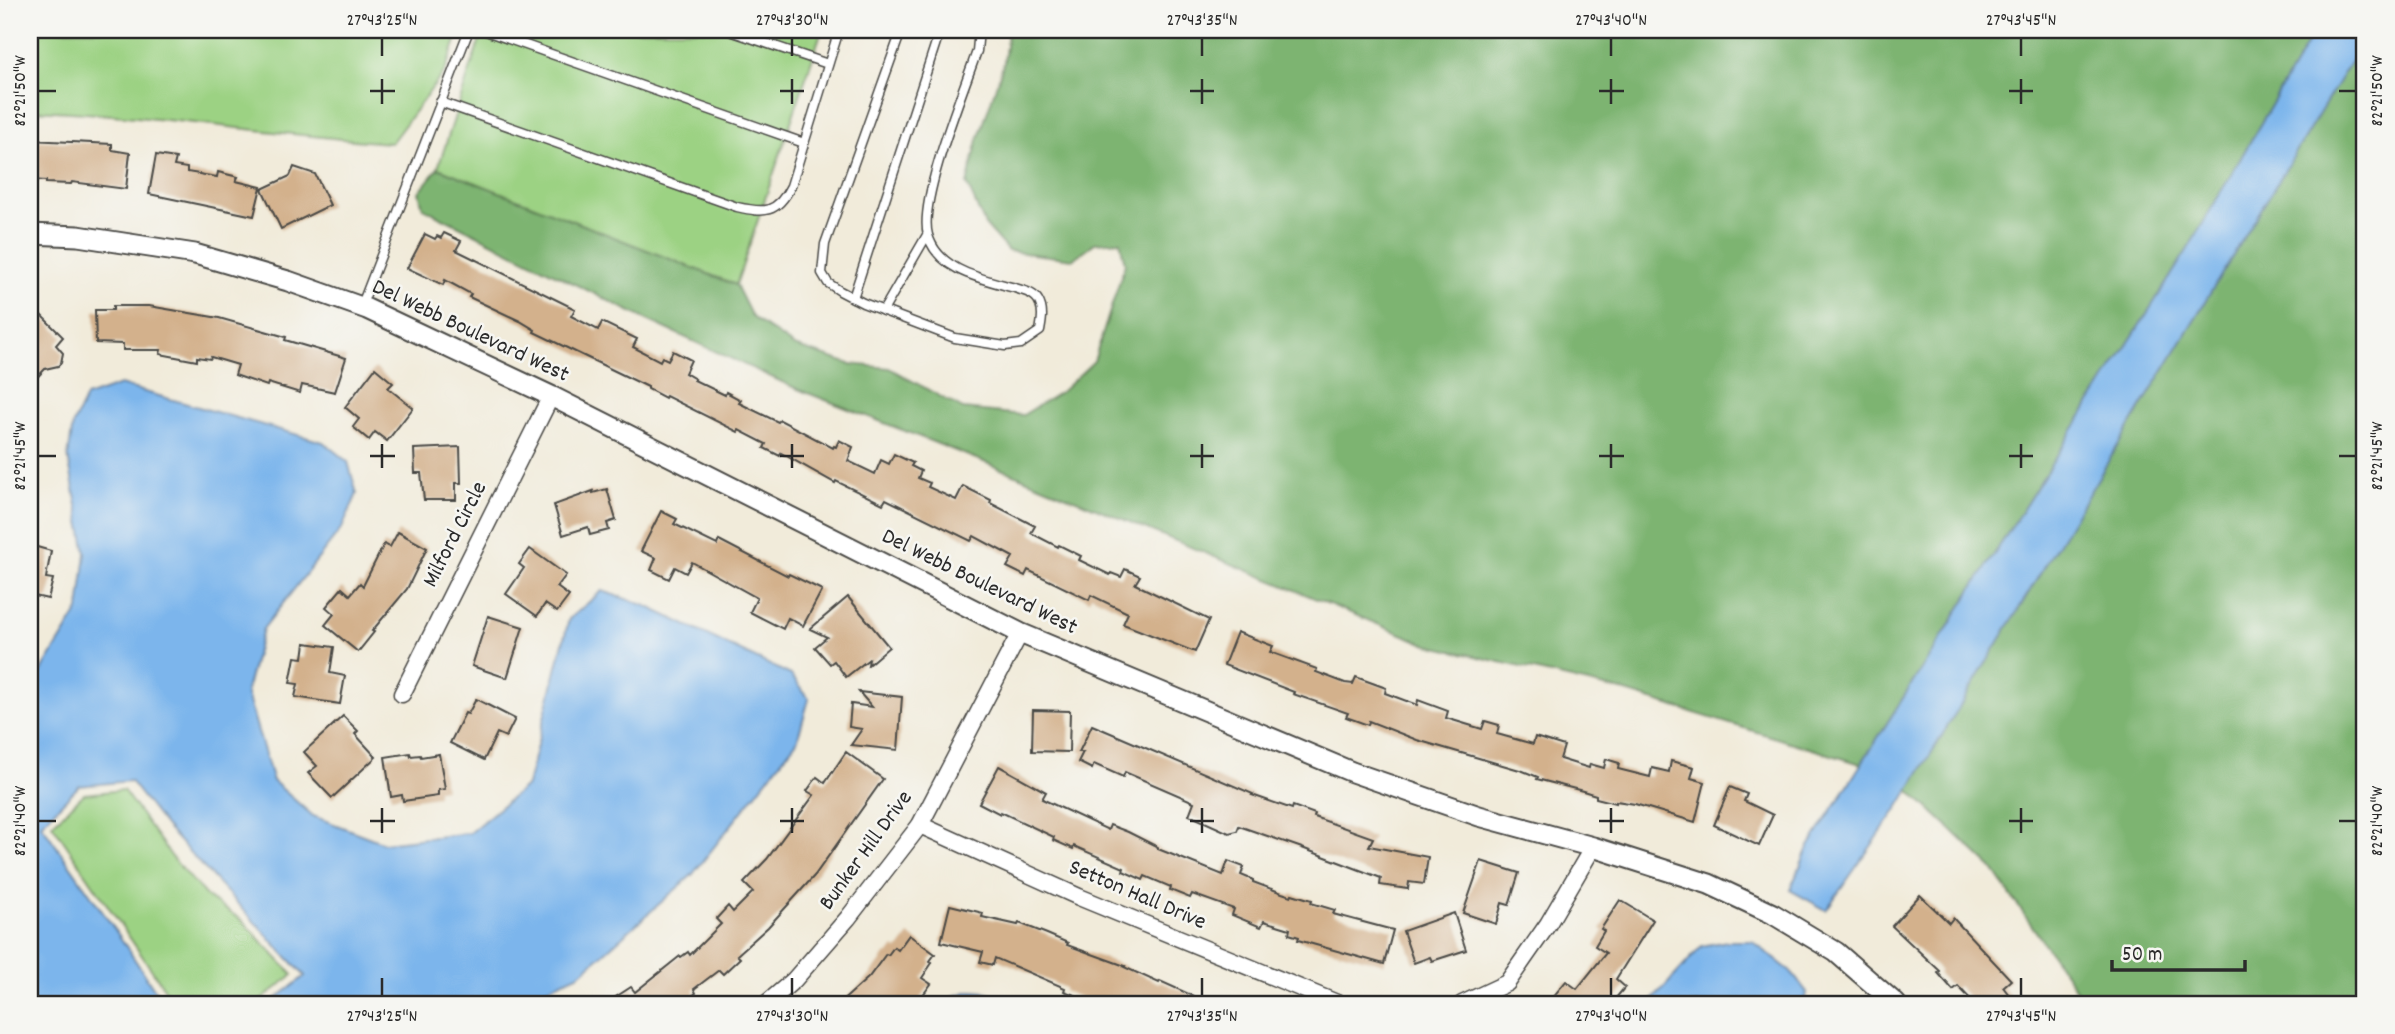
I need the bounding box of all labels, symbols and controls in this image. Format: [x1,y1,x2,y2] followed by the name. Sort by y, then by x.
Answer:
[346,9,418,34] text: 27°43'25"N
[756,9,828,34] text: 27°43'30"N
[1166,9,1238,34] text: 27°43'35"N
[1575,9,1647,34] text: 27°43'40"N
[1986,9,2056,34] text: 27°43'45"N
[9,55,34,127] text: 82°21'50"W
[2366,55,2391,127] text: 82°21'50"W
[366,272,574,392] street label: Del Webb Boulevard West
[9,421,34,490] text: 82°21'45"W
[2366,421,2391,490] text: 82°21'45"W
[415,476,497,594] street label: Milford Circle
[875,521,1083,645] street label: Del Webb Boulevard West
[812,784,922,918] street label: Bunker Hill Drive
[9,785,34,856] text: 82°21'40"W
[2366,785,2391,856] text: 82°21'40"W
[1063,852,1211,940] street label: Setton Hall Drive
[2112,929,2244,973] scale bar
[2122,941,2162,971] text: 50 m
[346,1005,418,1030] text: 27°43'25"N
[756,1005,828,1030] text: 27°43'30"N
[1166,1005,1238,1030] text: 27°43'35"N
[1575,1005,1647,1030] text: 27°43'40"N
[1986,1005,2056,1030] text: 27°43'45"N

